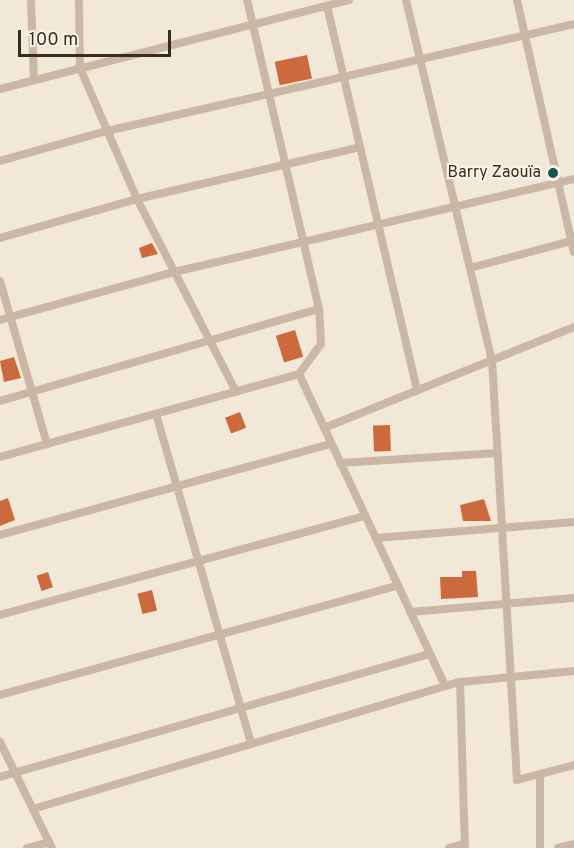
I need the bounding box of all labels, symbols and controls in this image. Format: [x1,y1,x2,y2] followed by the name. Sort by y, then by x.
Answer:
[21,18,174,56] scale bar
[29,29,78,52] text: 100 m
[448,163,541,183] place label: Barry Zaouïa
[546,166,560,180] marker: Barry Zaouïa

